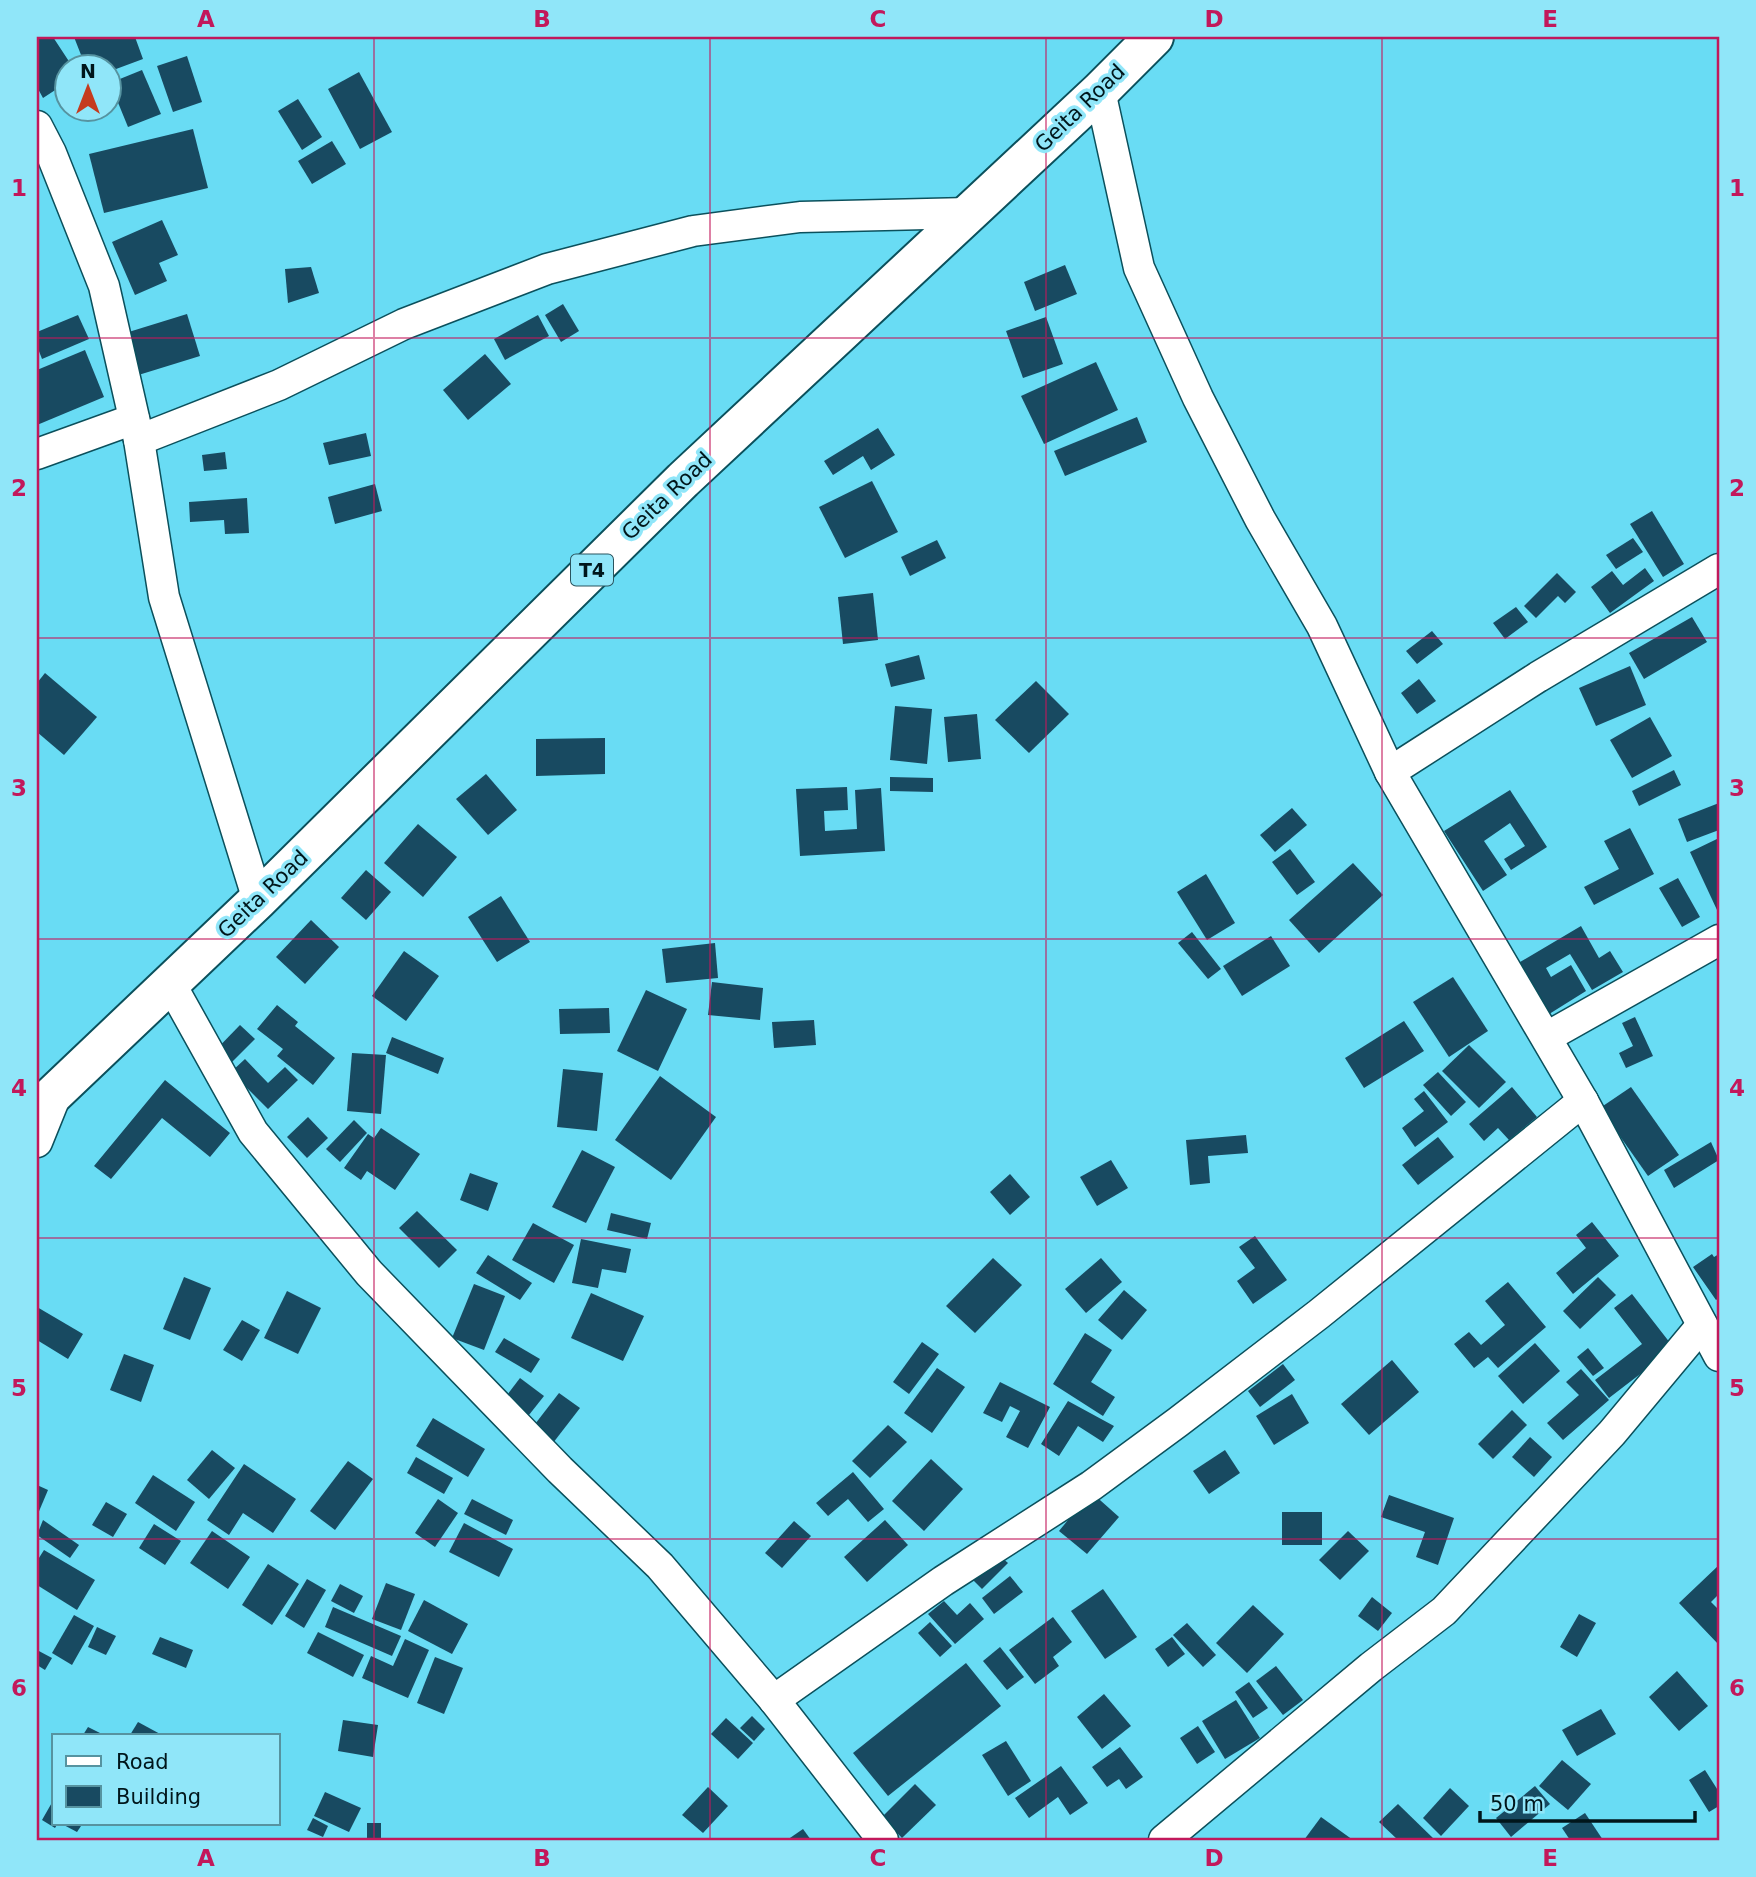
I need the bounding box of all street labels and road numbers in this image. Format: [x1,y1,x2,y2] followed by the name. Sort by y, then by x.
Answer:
[1030,59,1130,157] street label: Geita Road
[617,447,717,545] street label: Geita Road
[571,554,613,586] road number: T4
[213,845,313,943] street label: Geita Road

